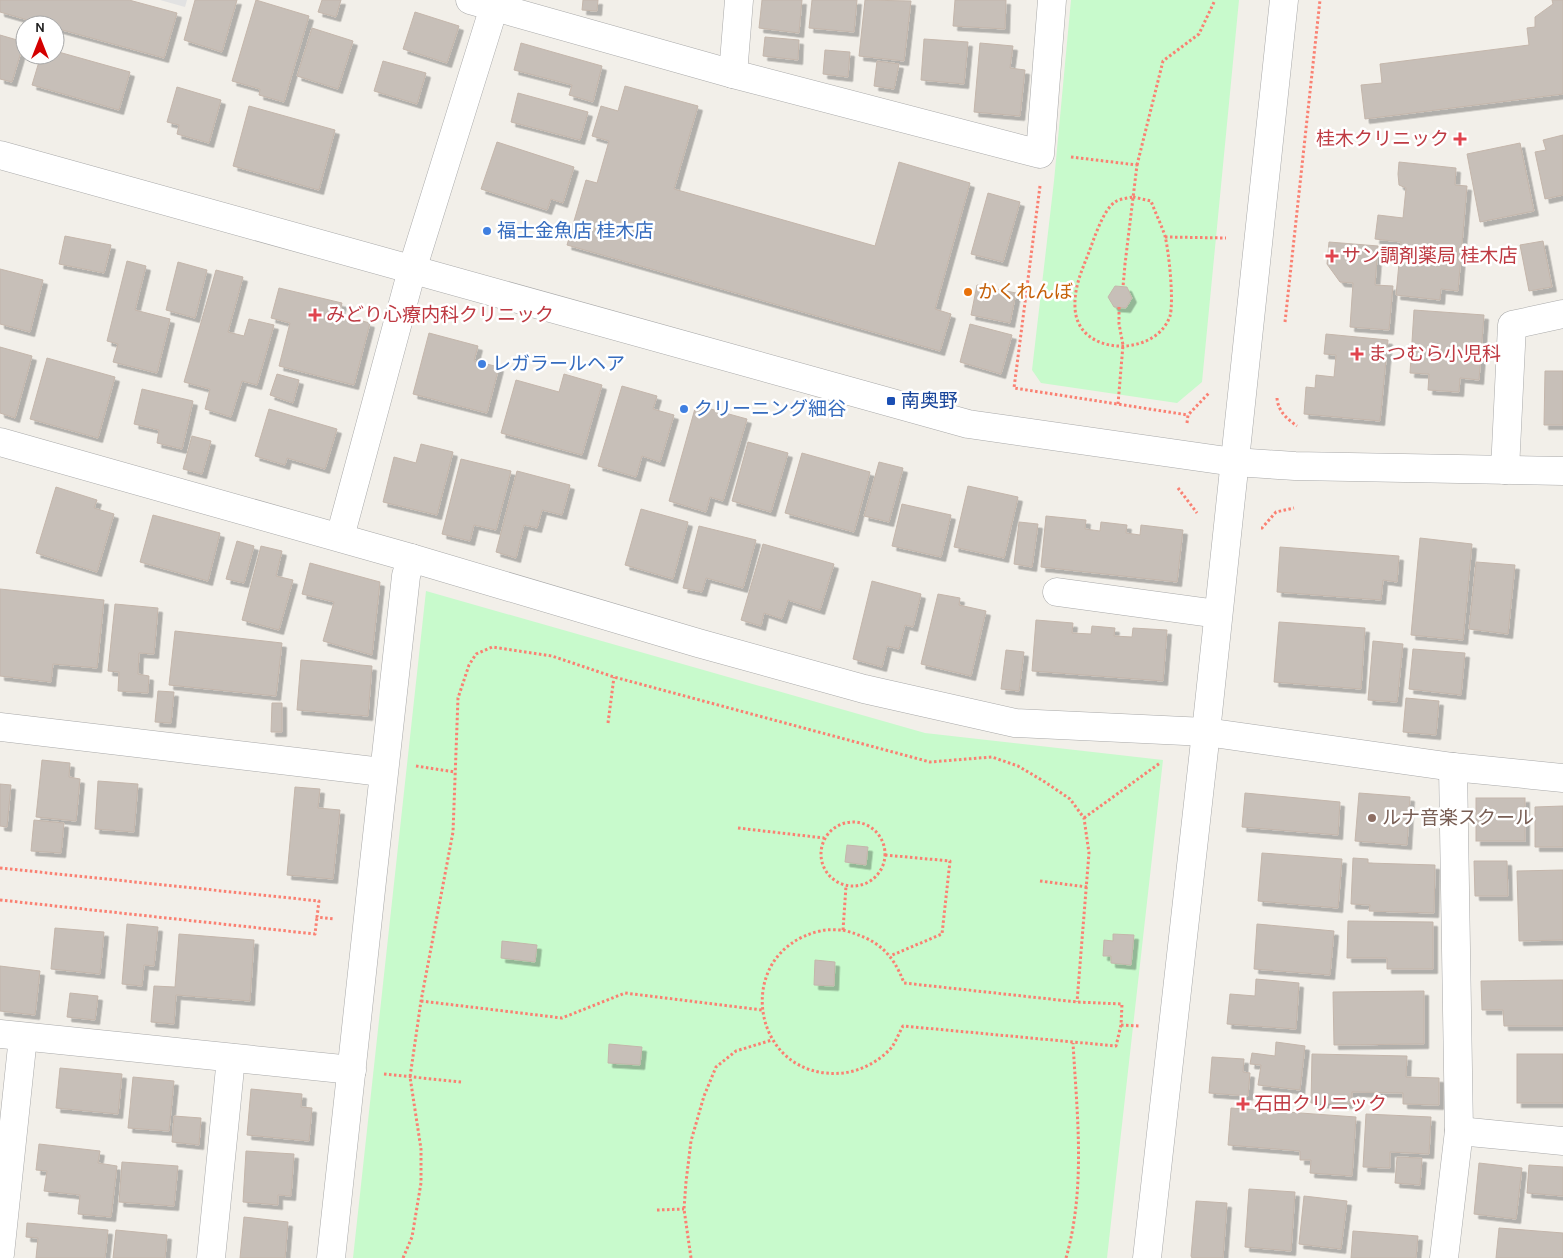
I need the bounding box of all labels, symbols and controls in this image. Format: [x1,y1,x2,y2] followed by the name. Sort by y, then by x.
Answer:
[15,15,65,65] north arrow
[35,19,45,36] text: N
[1316,128,1449,150] place label: 桂木クリニック
[1453,132,1467,146] marker: 桂木クリニック
[497,220,654,242] place label: 福士金魚店 桂木店
[481,225,493,237] marker: 福士金魚店 桂木店
[1342,245,1518,267] place label: サン調剤薬局 桂木店
[1326,250,1338,262] marker: サン調剤薬局 桂木店
[978,281,1073,303] place label: かくれんぼ
[962,286,974,298] marker: かくれんぼ
[326,304,554,326] place label: みどり心療内科クリニック
[308,308,322,322] marker: みどり心療内科クリニック
[1368,343,1501,365] place label: まつむら小児科
[1350,347,1364,361] marker: まつむら小児科
[492,353,625,375] place label: レガラールヘア
[476,358,488,370] marker: レガラールヘア
[901,390,958,412] place label: 南奥野
[885,395,897,407] marker: 南奥野
[694,398,846,420] place label: クリーニング細谷
[678,403,690,415] marker: クリーニング細谷
[1382,807,1534,829] place label: ルナ音楽スクール
[1366,812,1378,824] marker: ルナ音楽スクール
[1254,1093,1387,1115] place label: 石田クリニック
[1236,1097,1250,1111] marker: 石田クリニック

